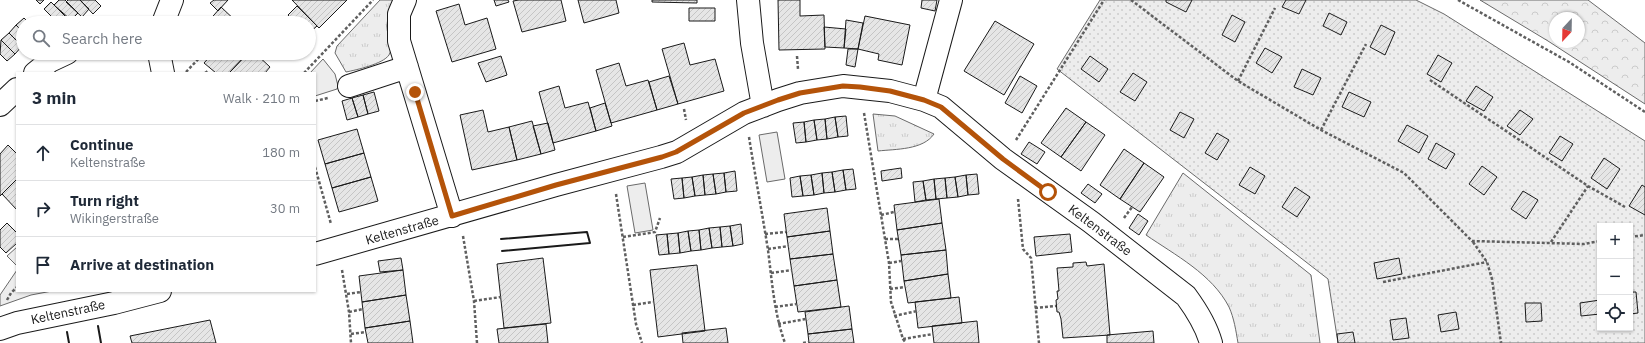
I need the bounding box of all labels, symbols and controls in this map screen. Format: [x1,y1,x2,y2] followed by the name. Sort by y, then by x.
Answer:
[1549,12,1585,48] north arrow
[16,16,316,60] search box
[30,27,52,49] icon: search
[62,29,142,48] text: Search here
[406,83,424,101] route end
[32,87,76,109] text: 3 min
[223,90,300,107] text: Walk · 210 m
[70,135,134,154] text: Continue
[32,142,54,164] icon: ahead
[262,144,300,161] text: 180 m
[70,154,145,171] text: Keltenstraße
[1039,183,1057,201] route start
[70,191,139,210] text: Turn right
[32,198,54,220] icon: right
[270,200,300,217] text: 30 m
[1065,200,1135,260] street label: Keltenstraße
[70,210,159,227] text: Wikingerstraße
[363,211,441,249] street label: Keltenstraße
[1597,223,1633,331] map controls
[1597,223,1633,259] button: +
[32,254,54,276] icon: arrive
[70,255,214,274] text: Arrive at destination
[1597,259,1633,295] button: −
[1597,295,1633,331] button: locate
[29,296,107,328] street label: Keltenstraße

